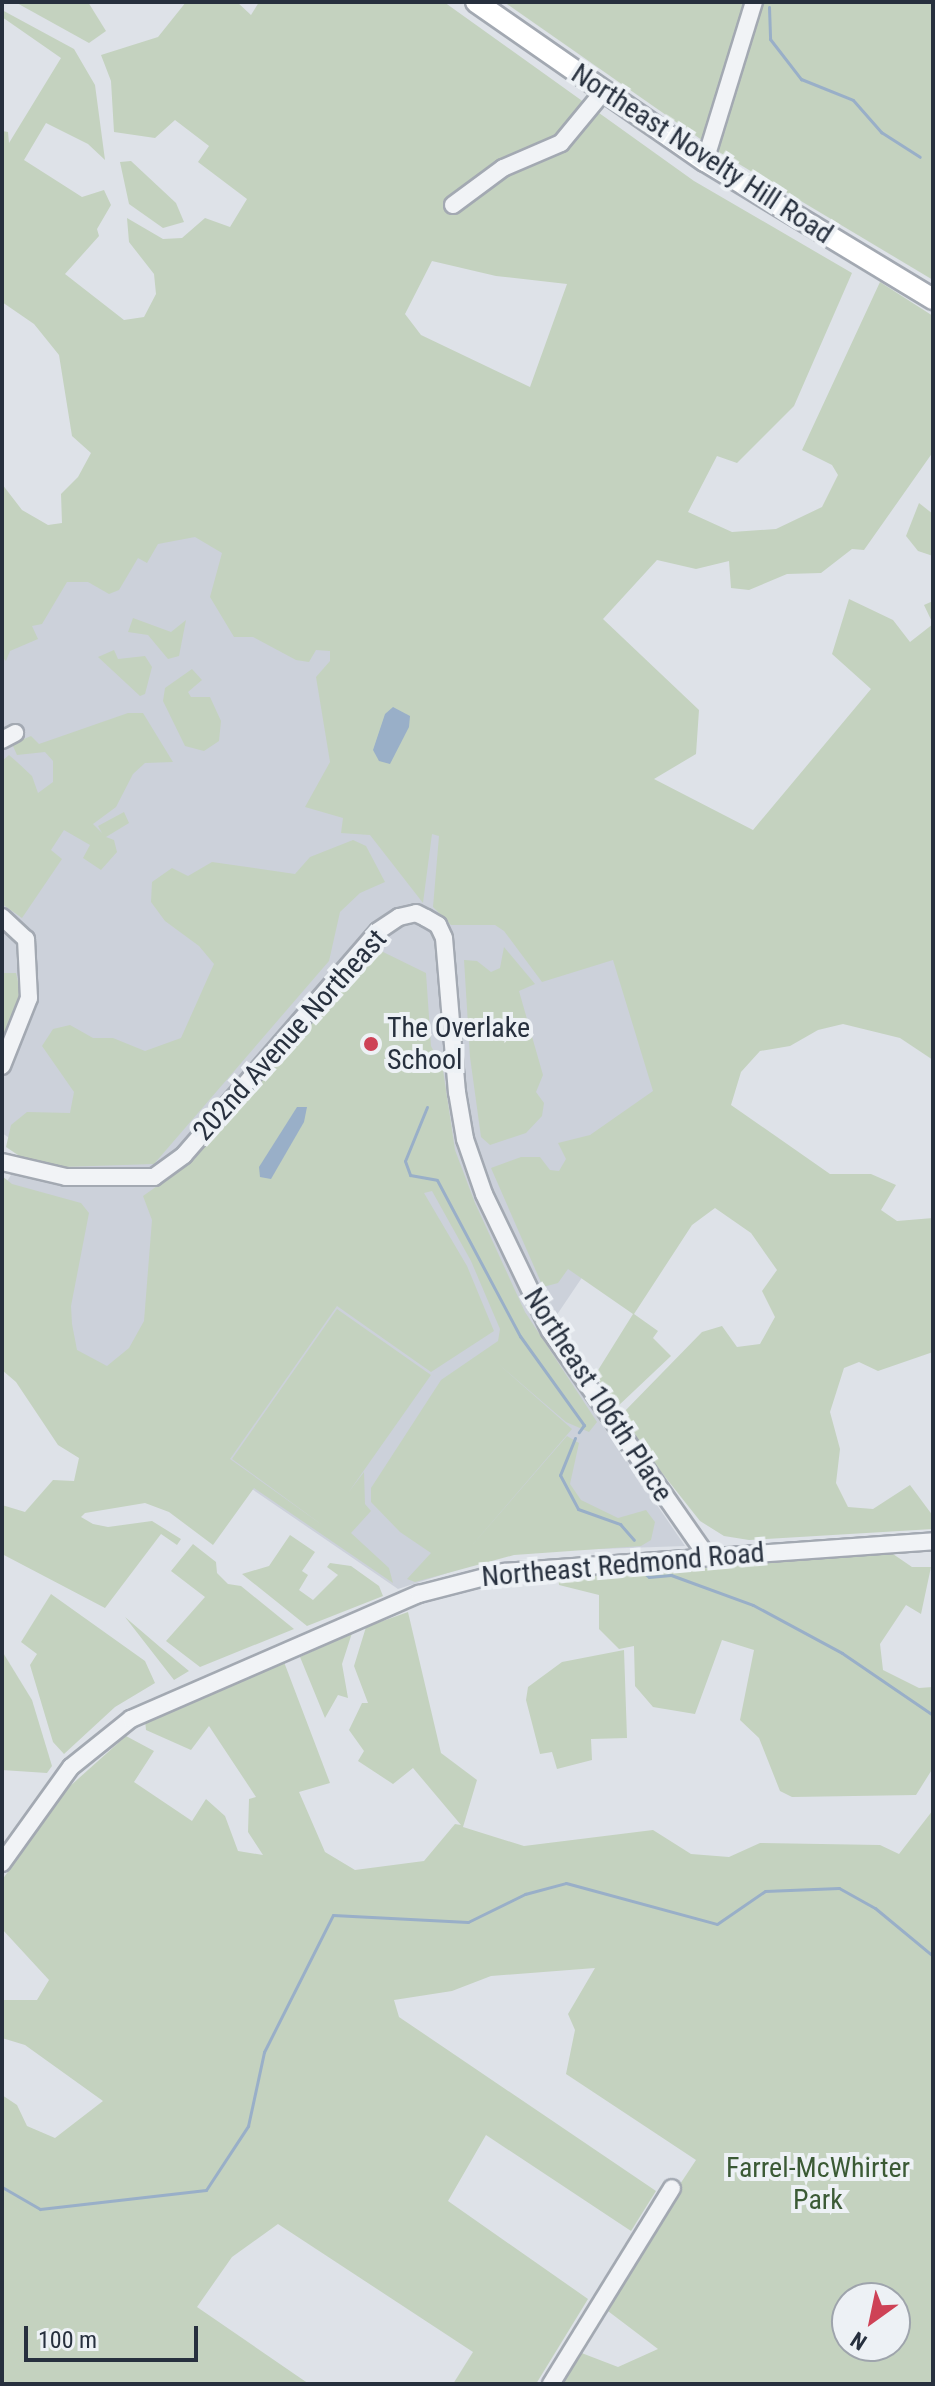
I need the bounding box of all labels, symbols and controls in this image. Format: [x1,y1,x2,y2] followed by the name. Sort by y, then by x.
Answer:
[565,57,839,251] street label: Northeast Novelty Hill Road
[186,923,394,1147] street label: 202nd Avenue Northeast
[387,1011,530,1077] place label: The Overlake School
[362,1035,380,1053] marker: The Overlake School
[516,1282,680,1508] street label: Northeast 106th Place
[480,1536,766,1594] street label: Northeast Redmond Road
[726,2151,910,2217] park label: Farrel-McWhirter Park
[831,2282,911,2362] north arrow
[28,2310,202,2360] scale bar
[38,2326,97,2354] text: 100 m
[846,2327,871,2355] text: N

